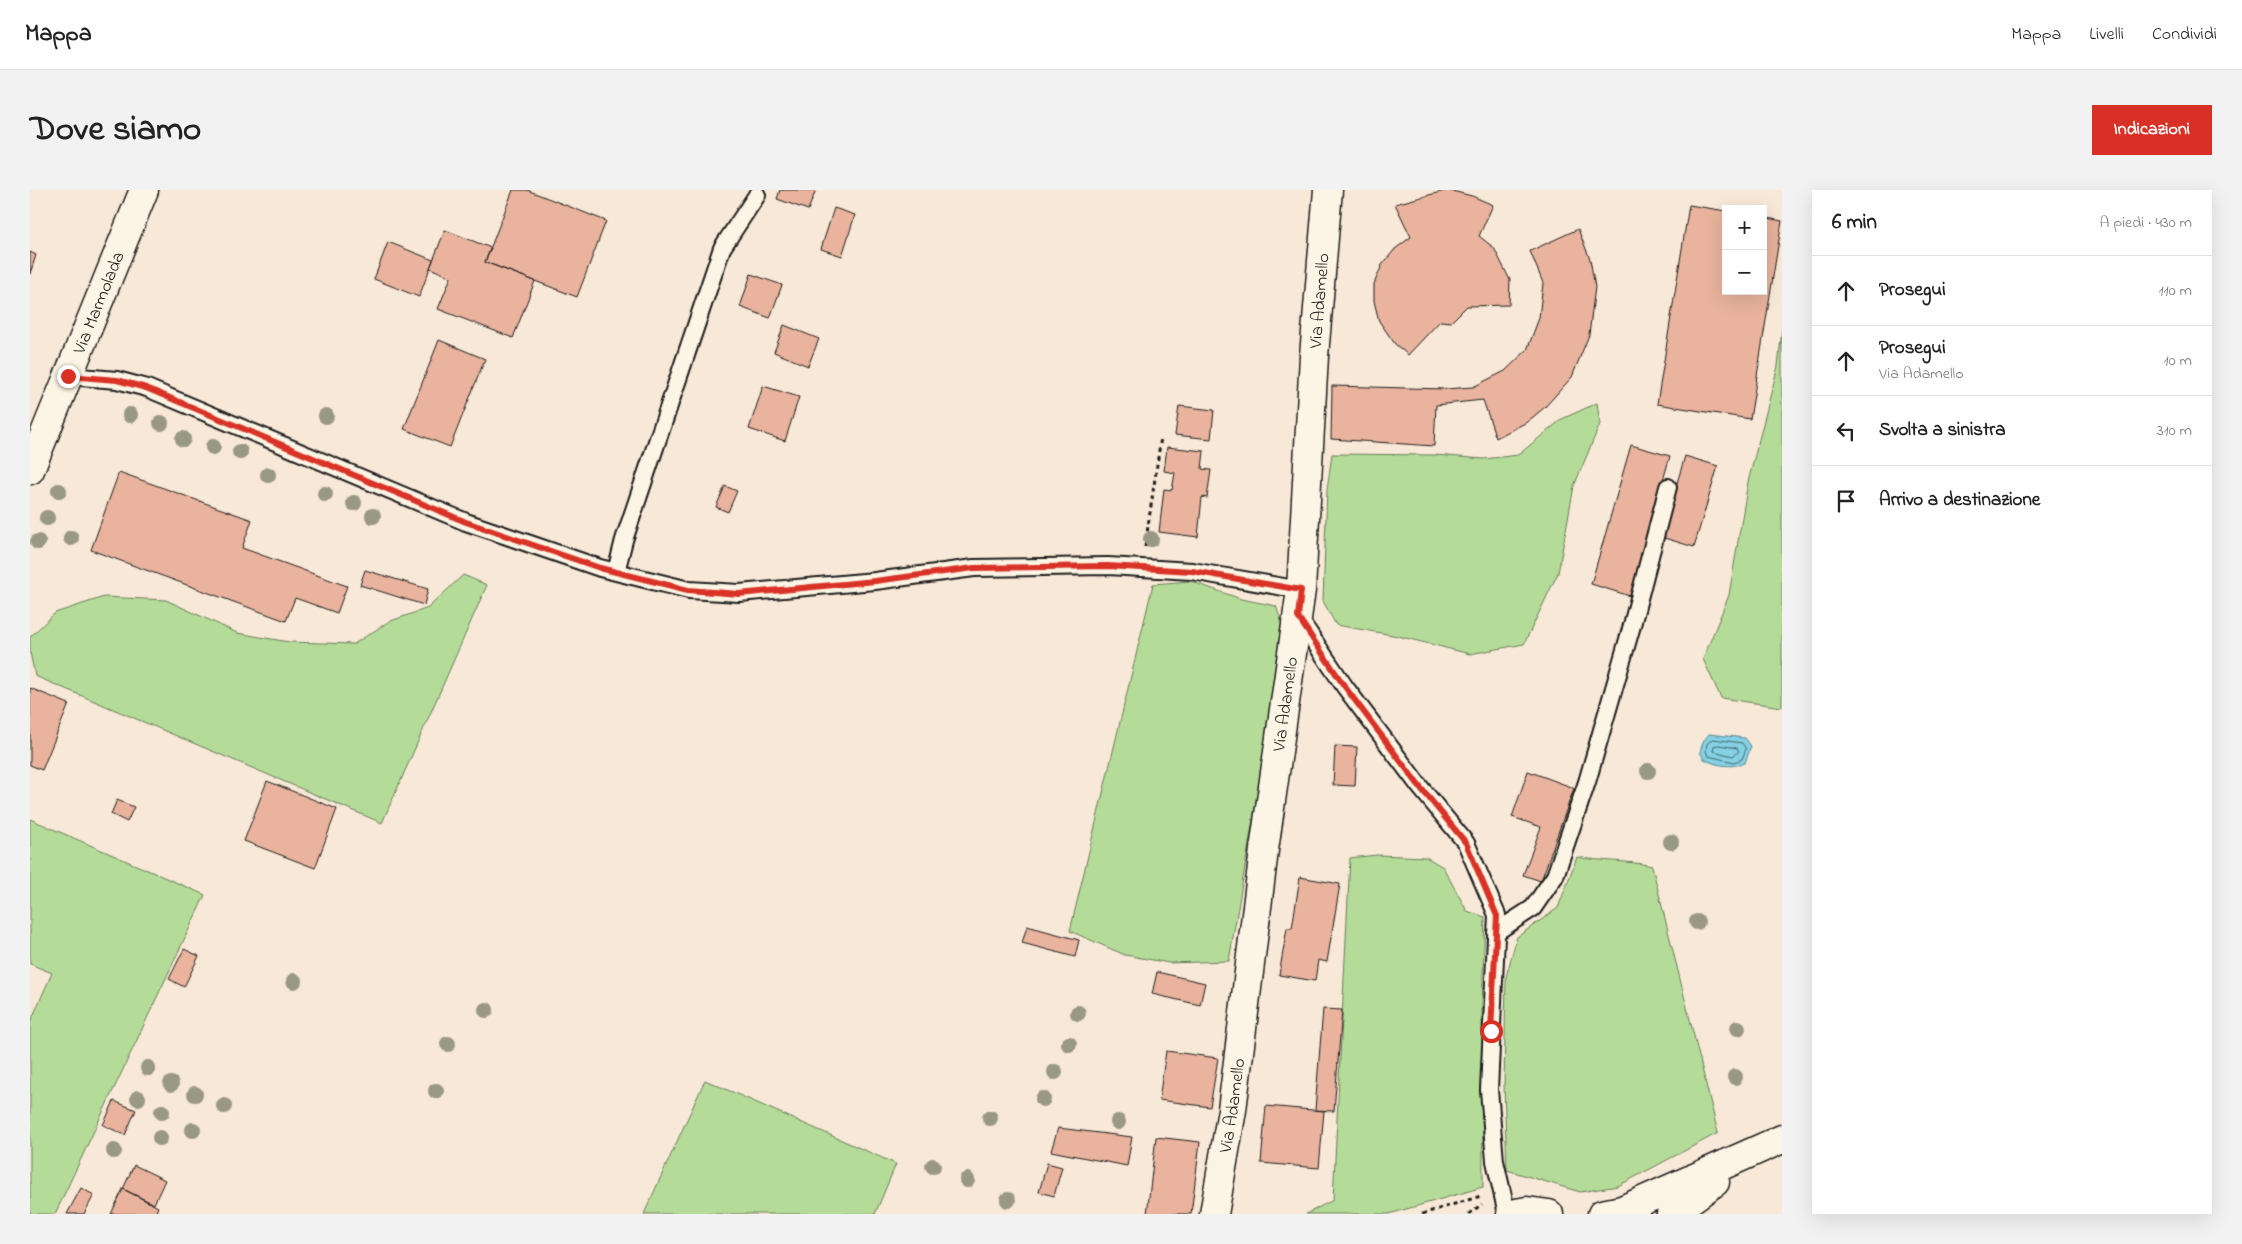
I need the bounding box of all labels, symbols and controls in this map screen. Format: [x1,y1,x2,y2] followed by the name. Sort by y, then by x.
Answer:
[25,17,92,52] text: Mappa
[2011,22,2061,48] text: Mappa
[2089,22,2124,48] text: Livelli
[2152,22,2217,48] text: Condividi
[30,105,201,156] text: Dove siamo
[2092,105,2212,155] button: Indicazioni
[1722,205,1767,295] map controls
[1722,205,1767,250] button: +
[1832,208,1877,238] text: 6 min
[2100,211,2192,235] text: A piedi · 430 m
[67,248,133,359] street label: Via Marmolada
[1722,250,1767,295] button: −
[1304,252,1338,350] street label: Via Adamello
[1832,277,1860,305] icon: ahead
[1879,277,1946,304] text: Prosegui
[2158,279,2192,303] text: 110 m
[1879,335,1946,362] text: Prosegui
[1832,347,1860,375] icon: ahead
[2164,349,2192,373] text: 10 m
[1879,362,1964,386] text: Via Adamello
[57,365,80,388] route end
[1832,417,1860,445] icon: left
[1879,417,2006,444] text: Svolta a sinistra
[2157,419,2192,443] text: 310 m
[1832,487,1860,515] icon: arrive
[1879,487,2040,514] text: Arrivo a destinazione
[1267,655,1306,754] street label: Via Adamello
[1480,1020,1503,1043] route start
[1214,1057,1253,1156] street label: Via Adamello

